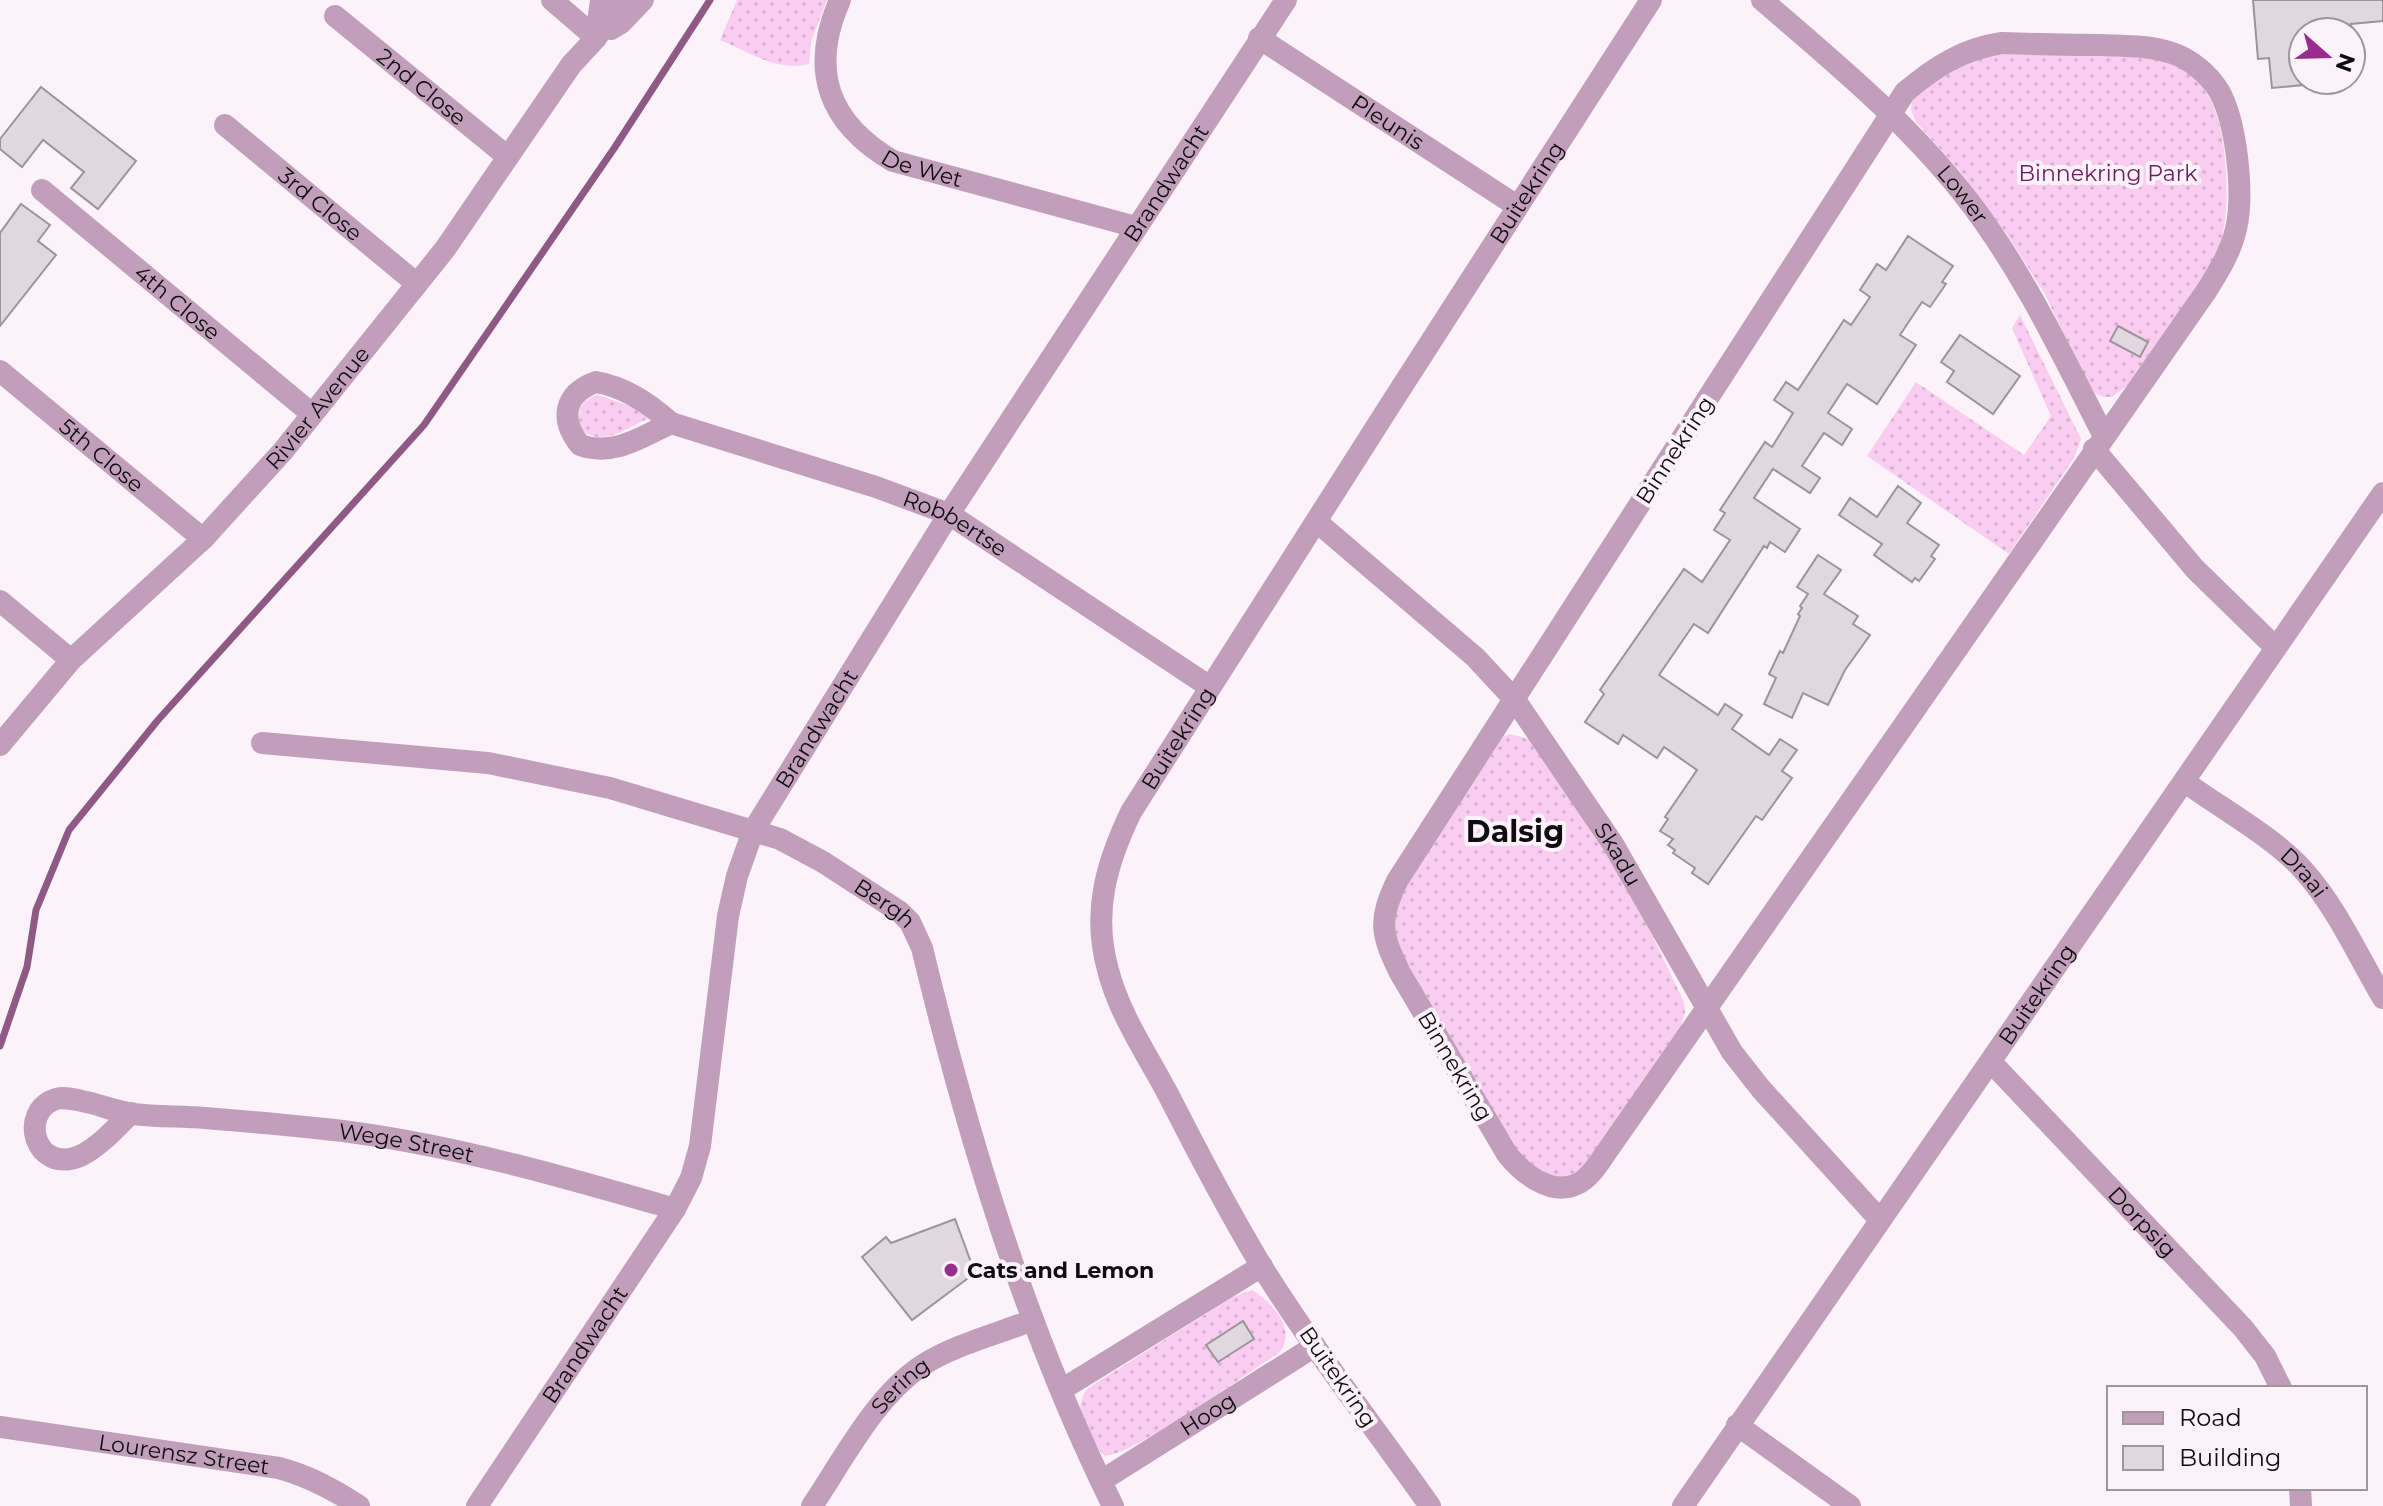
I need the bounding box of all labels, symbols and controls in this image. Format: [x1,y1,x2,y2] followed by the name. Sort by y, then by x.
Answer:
[2287,16,2367,96] north arrow
[372,42,472,131] street label: 2nd Close
[2330,50,2361,76] text: N
[1347,89,1430,156] street label: Pleunis
[1118,119,1214,247] street label: Brandwacht
[1484,136,1570,249] street label: Buitekring
[876,144,966,193] street label: De Wet
[1932,159,1994,229] street label: Lower
[2018,160,2198,187] park label: Binnekring Park
[273,161,368,247] street label: 3rd Close
[129,259,226,346] street label: 4th Close
[260,341,375,475] street label: Rivier Avenue
[1630,391,1720,509] street label: Binnekring
[54,412,149,498] street label: 5th Close
[899,485,1012,562] street label: Robbertse
[769,664,863,793] street label: Brandwacht
[1135,682,1220,795] street label: Buitekring
[1466,813,1564,850] district label: Dalsig
[1589,817,1647,891] street label: Skadu
[2275,841,2334,902] street label: Draai
[849,873,921,933] street label: Bergh
[1992,939,2081,1050] street label: Buitekring
[1412,1006,1498,1126] street label: Binnekring
[337,1117,477,1168] street label: Wege Street
[2102,1181,2182,1263] street label: Dorpsig
[967,1257,1154,1284] place label: Cats and Lemon
[942,1261,960,1279] marker: Cats and Lemon
[536,1281,633,1408] street label: Brandwacht
[1294,1322,1382,1432] street label: Buitekring
[865,1351,935,1419] street label: Sering
[1175,1386,1240,1441] street label: Hoog
[2107,1386,2367,1490] legend
[2179,1403,2242,1432] text: Road
[97,1428,271,1480] street label: Lourensz Street
[2179,1443,2282,1472] text: Building

